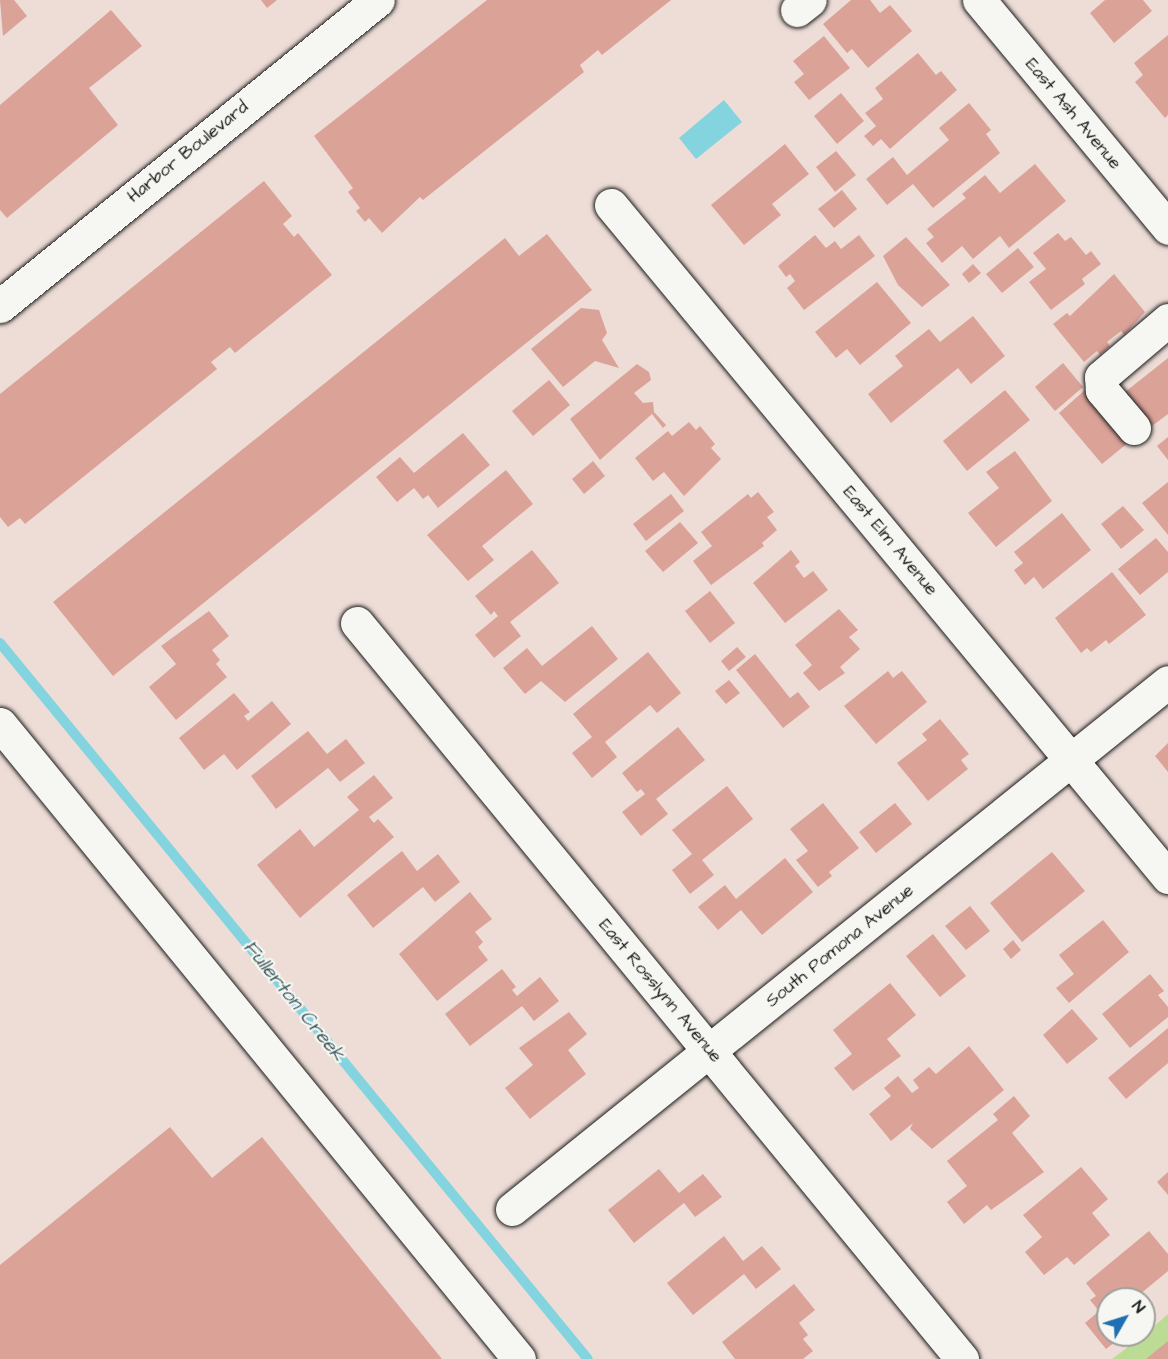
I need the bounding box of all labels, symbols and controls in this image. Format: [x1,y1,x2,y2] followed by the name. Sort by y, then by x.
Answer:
[1020,54,1126,174] street label: East Ash Avenue
[123,97,253,207] street label: Harbor Boulevard
[838,482,942,600] street label: East Elm Avenue
[762,880,918,1012] street label: South Pomona Avenue
[594,915,726,1067] street label: East Rosslynn Avenue
[238,936,350,1066] water label: Fullerton Creek
[1096,1287,1156,1347] north arrow
[1127,1296,1150,1318] text: N

